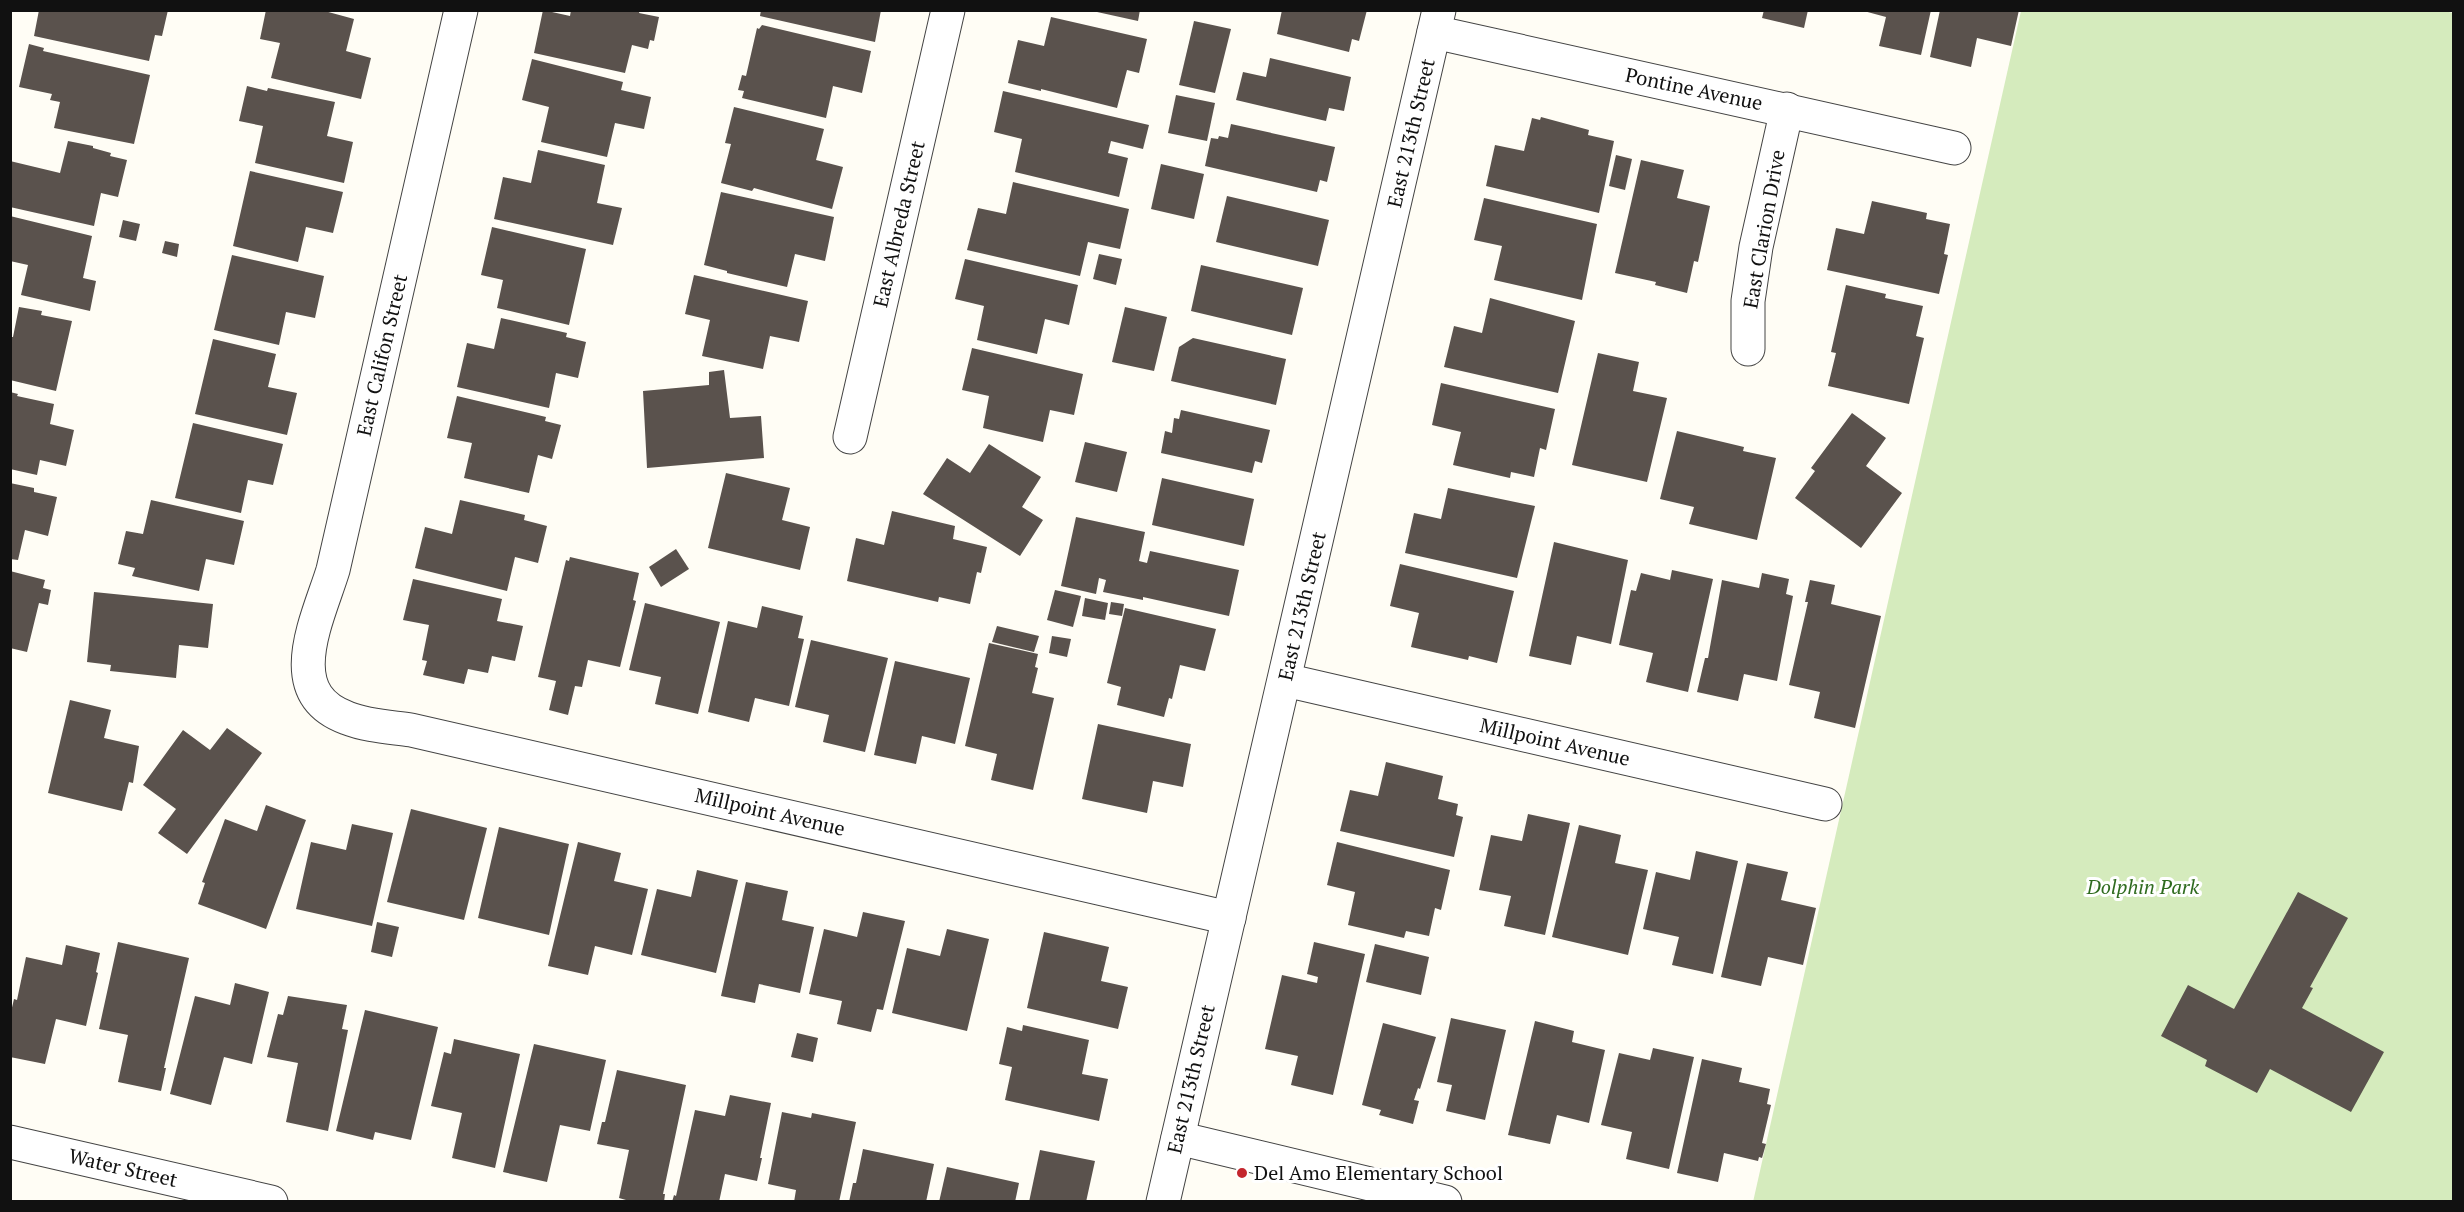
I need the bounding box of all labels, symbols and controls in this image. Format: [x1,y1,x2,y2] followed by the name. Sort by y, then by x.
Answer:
[1380,55,1441,210] street label: East 213th Street
[1623,61,1765,116] street label: Pontine Avenue
[866,137,931,310] street label: East Albreda Street
[1736,147,1791,310] street label: East Clarion Drive
[350,271,413,438] street label: East Califon Street
[1271,528,1332,683] street label: East 213th Street
[1478,711,1633,772] street label: Millpoint Avenue
[693,781,848,842] street label: Millpoint Avenue
[2086,873,2200,900] park label: Dolphin Park
[1160,1001,1221,1156] street label: East 213th Street
[66,1142,181,1193] street label: Water Street
[1254,1159,1503,1186] place label: Del Amo Elementary School
[1235,1166,1249,1180] marker: Del Amo Elementary School

